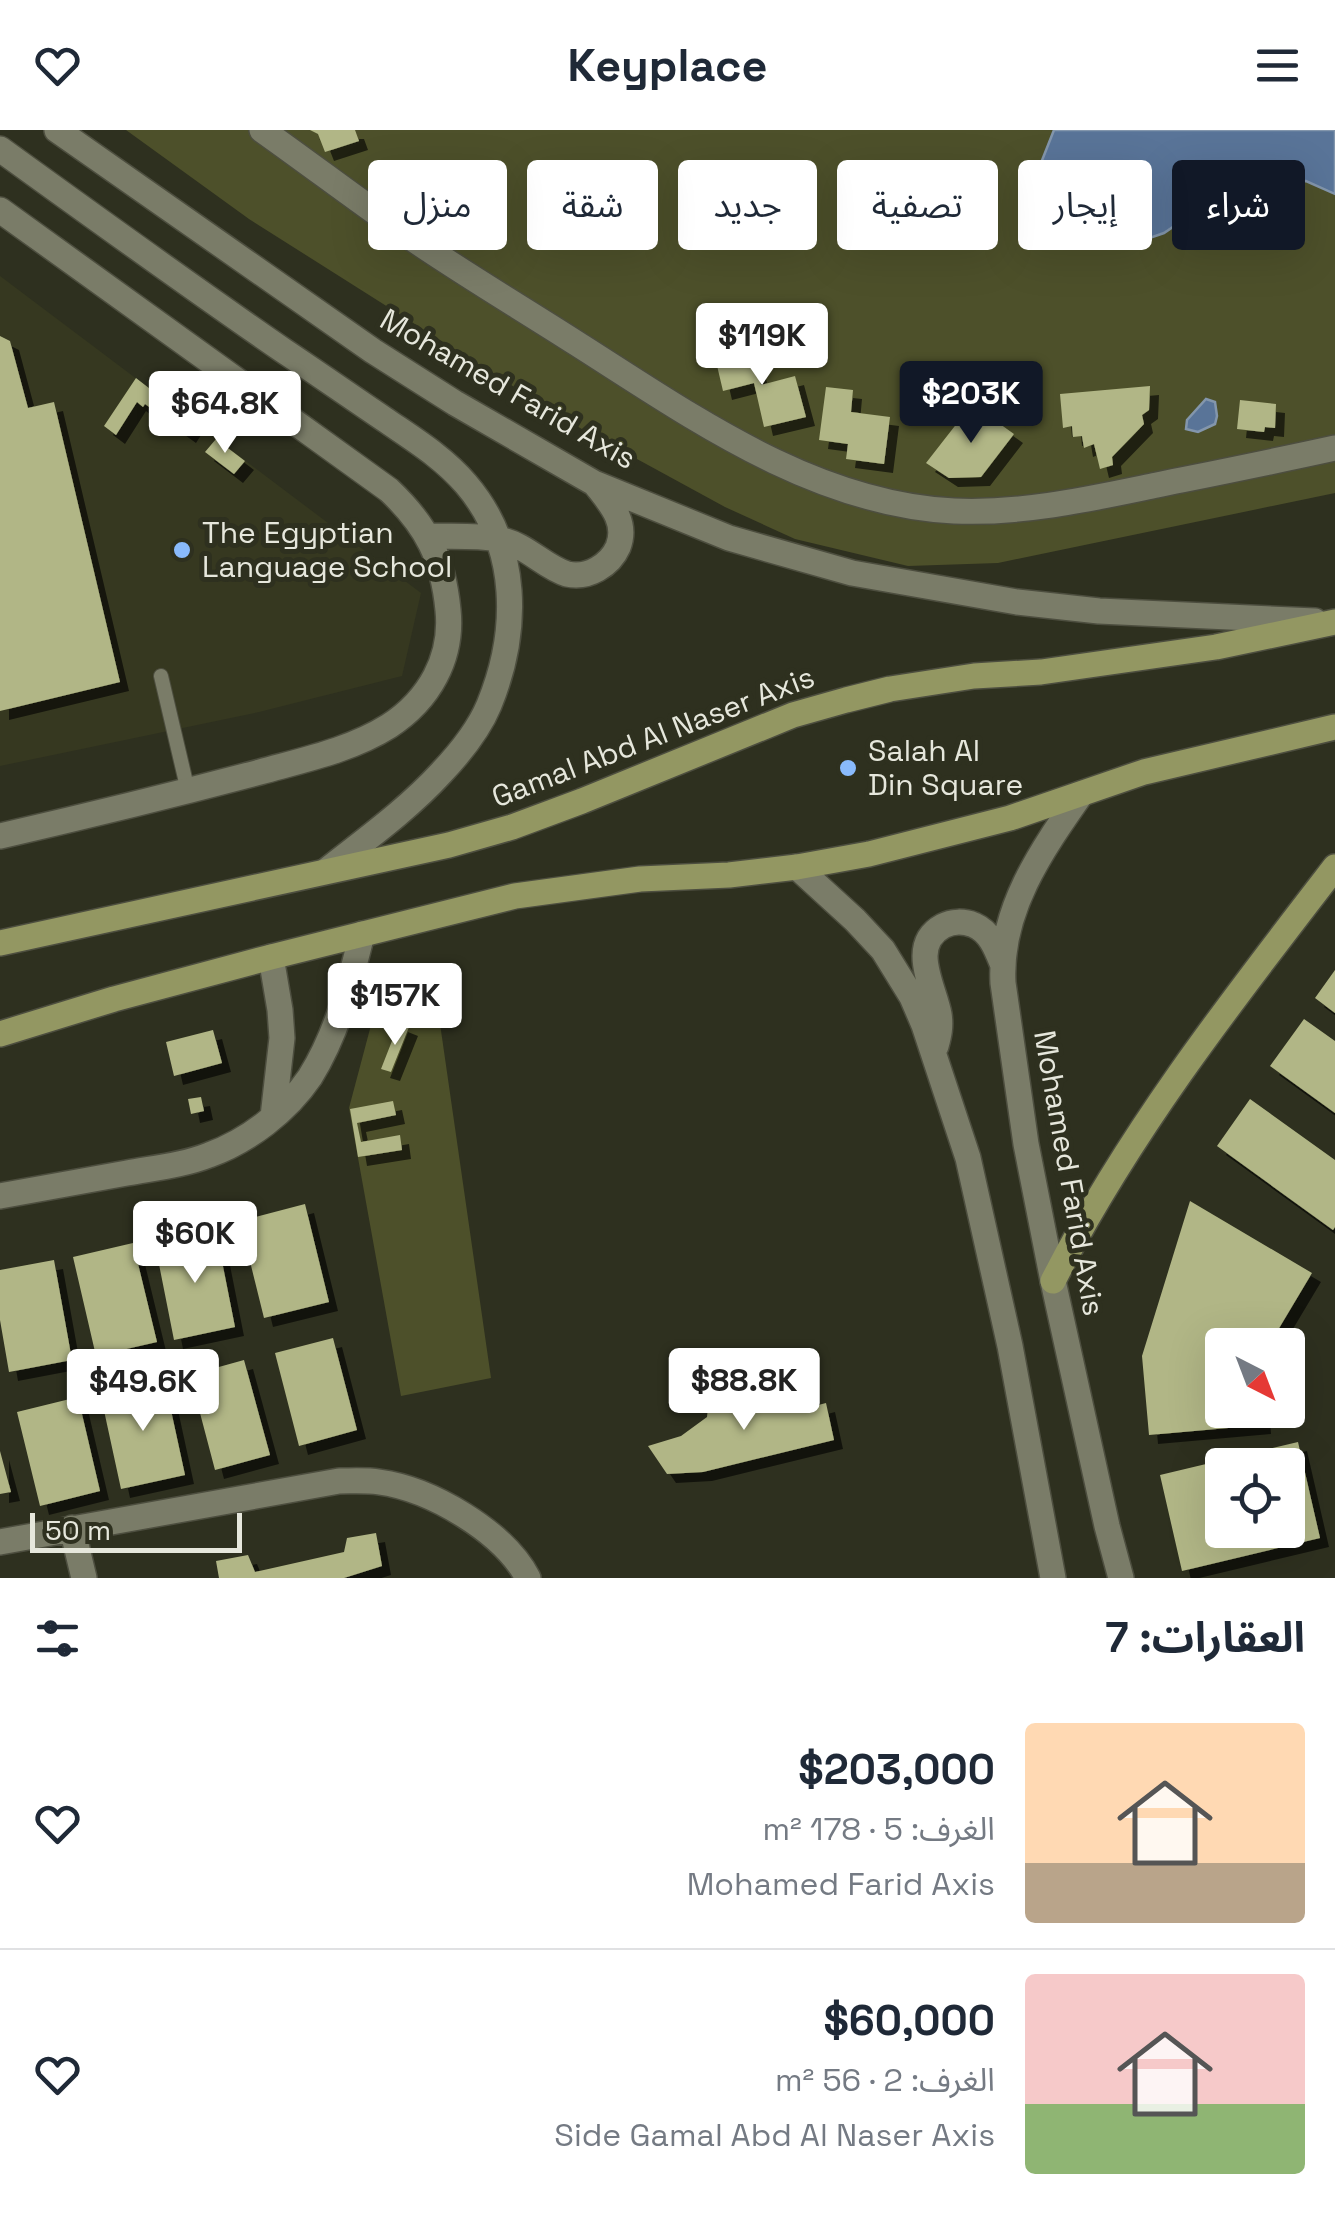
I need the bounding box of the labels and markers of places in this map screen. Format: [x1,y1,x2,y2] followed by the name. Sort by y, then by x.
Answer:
[692,303,832,388] pin: $119K
[901,361,1041,446] pin: $203K
[144,371,306,456] pin: $64.8K
[202,513,452,586] place label: The Egyptian Language School
[171,539,193,561] marker: The Egyptian Language School
[868,731,1023,804] place label: Salah Al Din Square
[837,757,859,779] marker: Salah Al Din Square
[325,963,465,1048] pin: $157K
[136,1201,254,1286] pin: $60K
[663,1348,825,1433] pin: $88.8K
[62,1349,224,1434] pin: $49.6K

